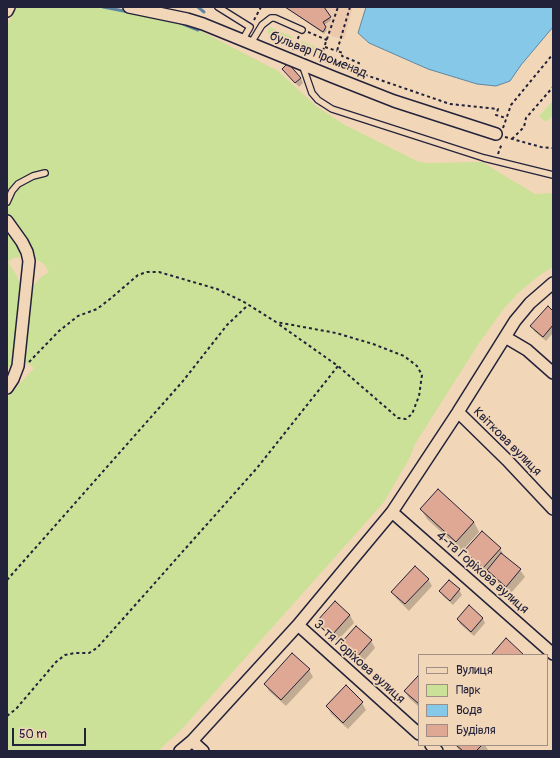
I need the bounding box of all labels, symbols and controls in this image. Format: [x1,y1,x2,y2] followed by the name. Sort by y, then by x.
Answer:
[267,28,369,82] street label: бульвар Променад
[469,404,545,480] street label: Квіткова вулиця
[432,529,532,617] street label: 4-та Горіхова вулиця
[310,617,408,707] street label: 3-тя Горіхова вулиця
[418,654,548,746] legend
[456,663,493,678] text: Вулиця
[456,683,481,698] text: Парк
[456,703,482,718] text: Вода
[14,720,88,746] scale bar
[456,723,496,738] text: Будівля
[19,727,47,742] text: 50 m

